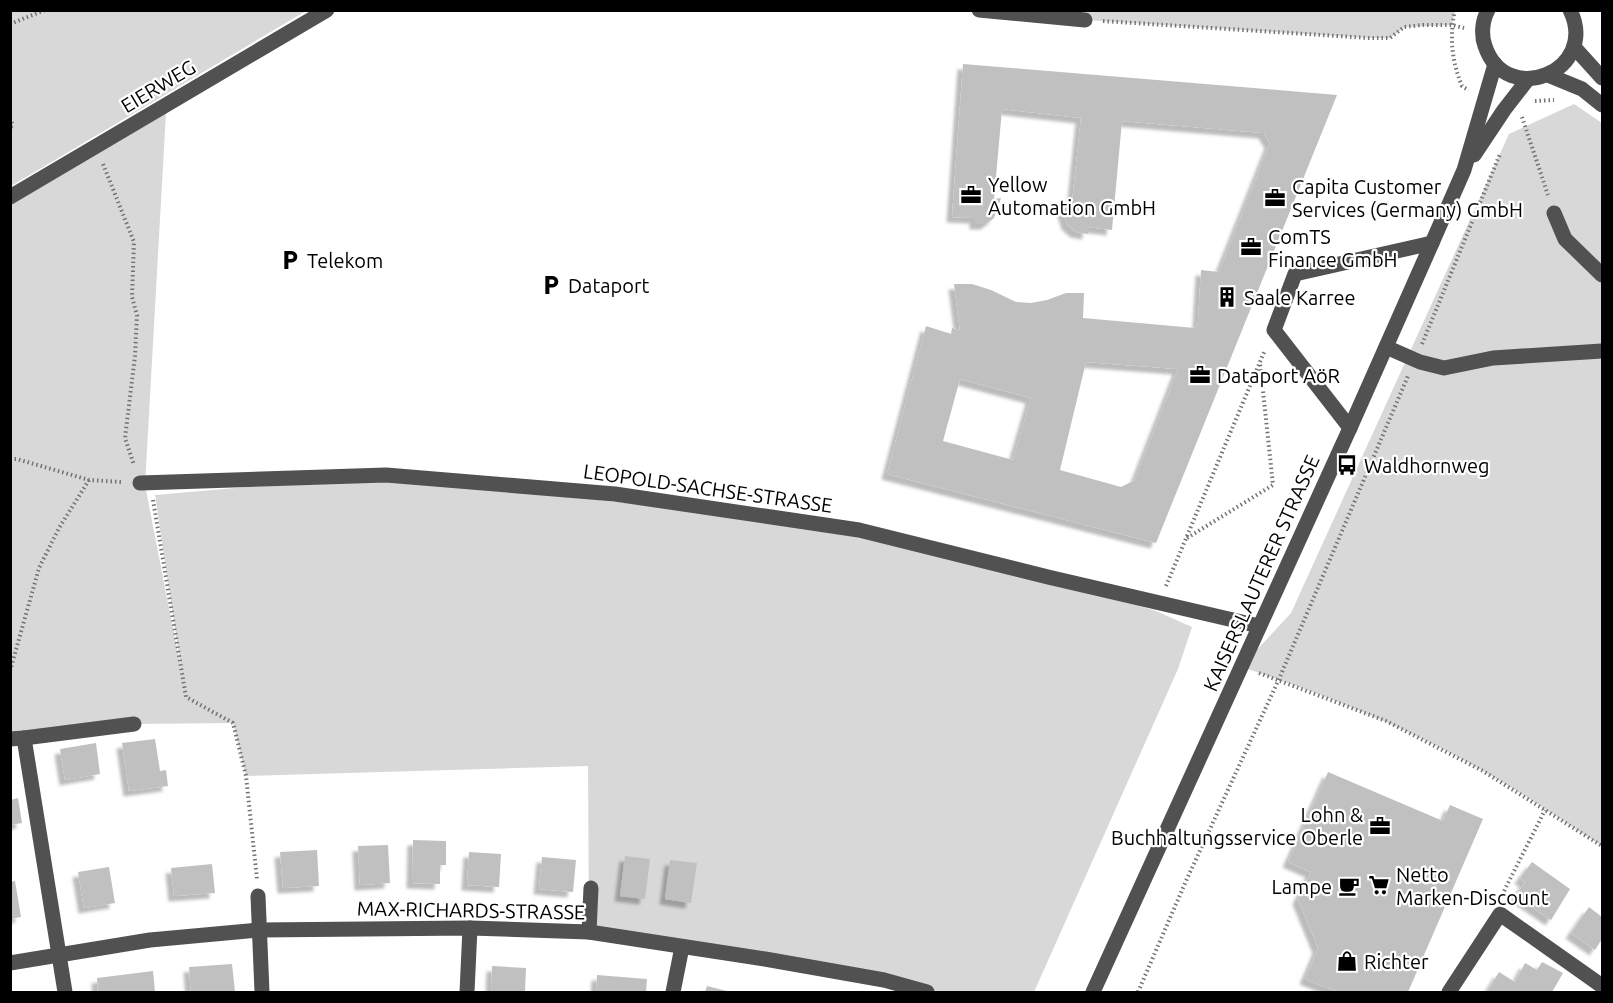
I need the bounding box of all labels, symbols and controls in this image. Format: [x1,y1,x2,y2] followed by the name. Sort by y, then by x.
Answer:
[117,55,199,117] street label: EIERWEG
[988,173,1156,219] place label: Yellow Automation GmbH
[1292,175,1523,221] place label: Capita Customer Services (Germany) GmbH
[959,183,983,207] office icon: Yellow Automation GmbH
[1263,186,1287,210] office icon: Capita Customer Services (Germany) GmbH
[1268,225,1398,271] place label: ComTS Finance GmbH
[1239,235,1263,259] office icon: ComTS Finance GmbH
[278,248,302,272] parking icon: Telekom
[307,249,383,272] place label: Telekom
[539,273,563,297] parking icon: Dataport
[568,274,649,297] place label: Dataport
[1215,285,1239,309] building icon: Saale Karree
[1244,286,1356,309] place label: Saale Karree
[1188,363,1212,387] office icon: Dataport AöR
[1217,364,1340,387] place label: Dataport AöR
[1198,451,1324,695] street label: KAISERSLAUTERER STRASSE
[1335,453,1359,477] bus stop icon: Waldhornweg
[1364,454,1489,477] place label: Waldhornweg
[582,459,834,517] street label: LEOPOLD-SACHSE-STRASSE
[1111,803,1363,849] place label: Lohn & Buchhaltungsservice Oberle
[1368,814,1392,838] office icon: Lohn & Buchhaltungsservice Oberle
[1396,863,1549,909] place label: Netto Marken-Discount
[1367,873,1391,897] supermarket icon: Netto Marken-Discount
[1337,874,1361,898] cafe icon: Lampe
[1272,875,1332,898] place label: Lampe
[357,897,585,923] street label: MAX-RICHARDS-STRASSE
[1335,949,1359,973] shop icon: Richter
[1364,950,1429,973] place label: Richter

